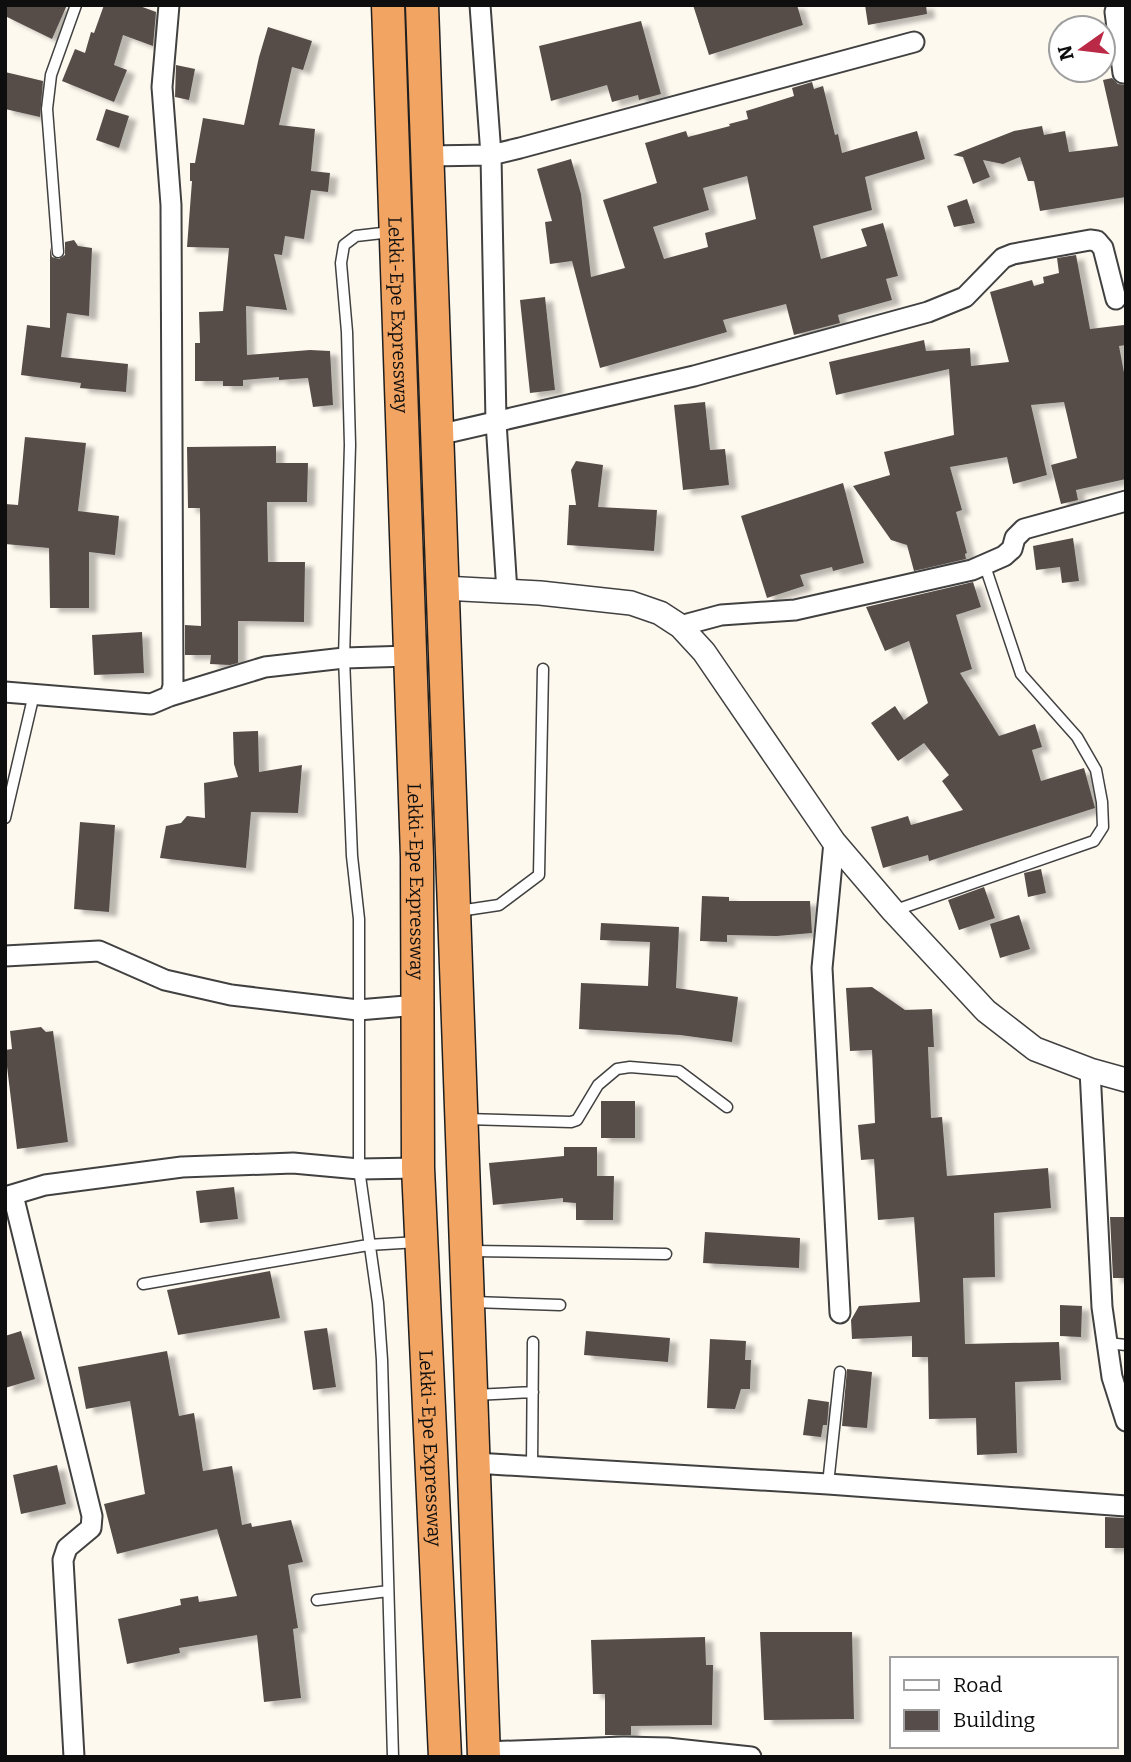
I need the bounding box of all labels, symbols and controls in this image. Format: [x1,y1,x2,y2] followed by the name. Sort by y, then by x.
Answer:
[1047,14,1117,84] north arrow
[1053,43,1079,63] text: N
[384,216,413,415] street label: Lekki-Epe Expressway
[403,783,429,981] street label: Lekki-Epe Expressway
[415,1349,447,1548] street label: Lekki-Epe Expressway
[890,1657,1117,1748] legend
[953,1672,1002,1698] text: Road
[953,1707,1036,1733] text: Building

